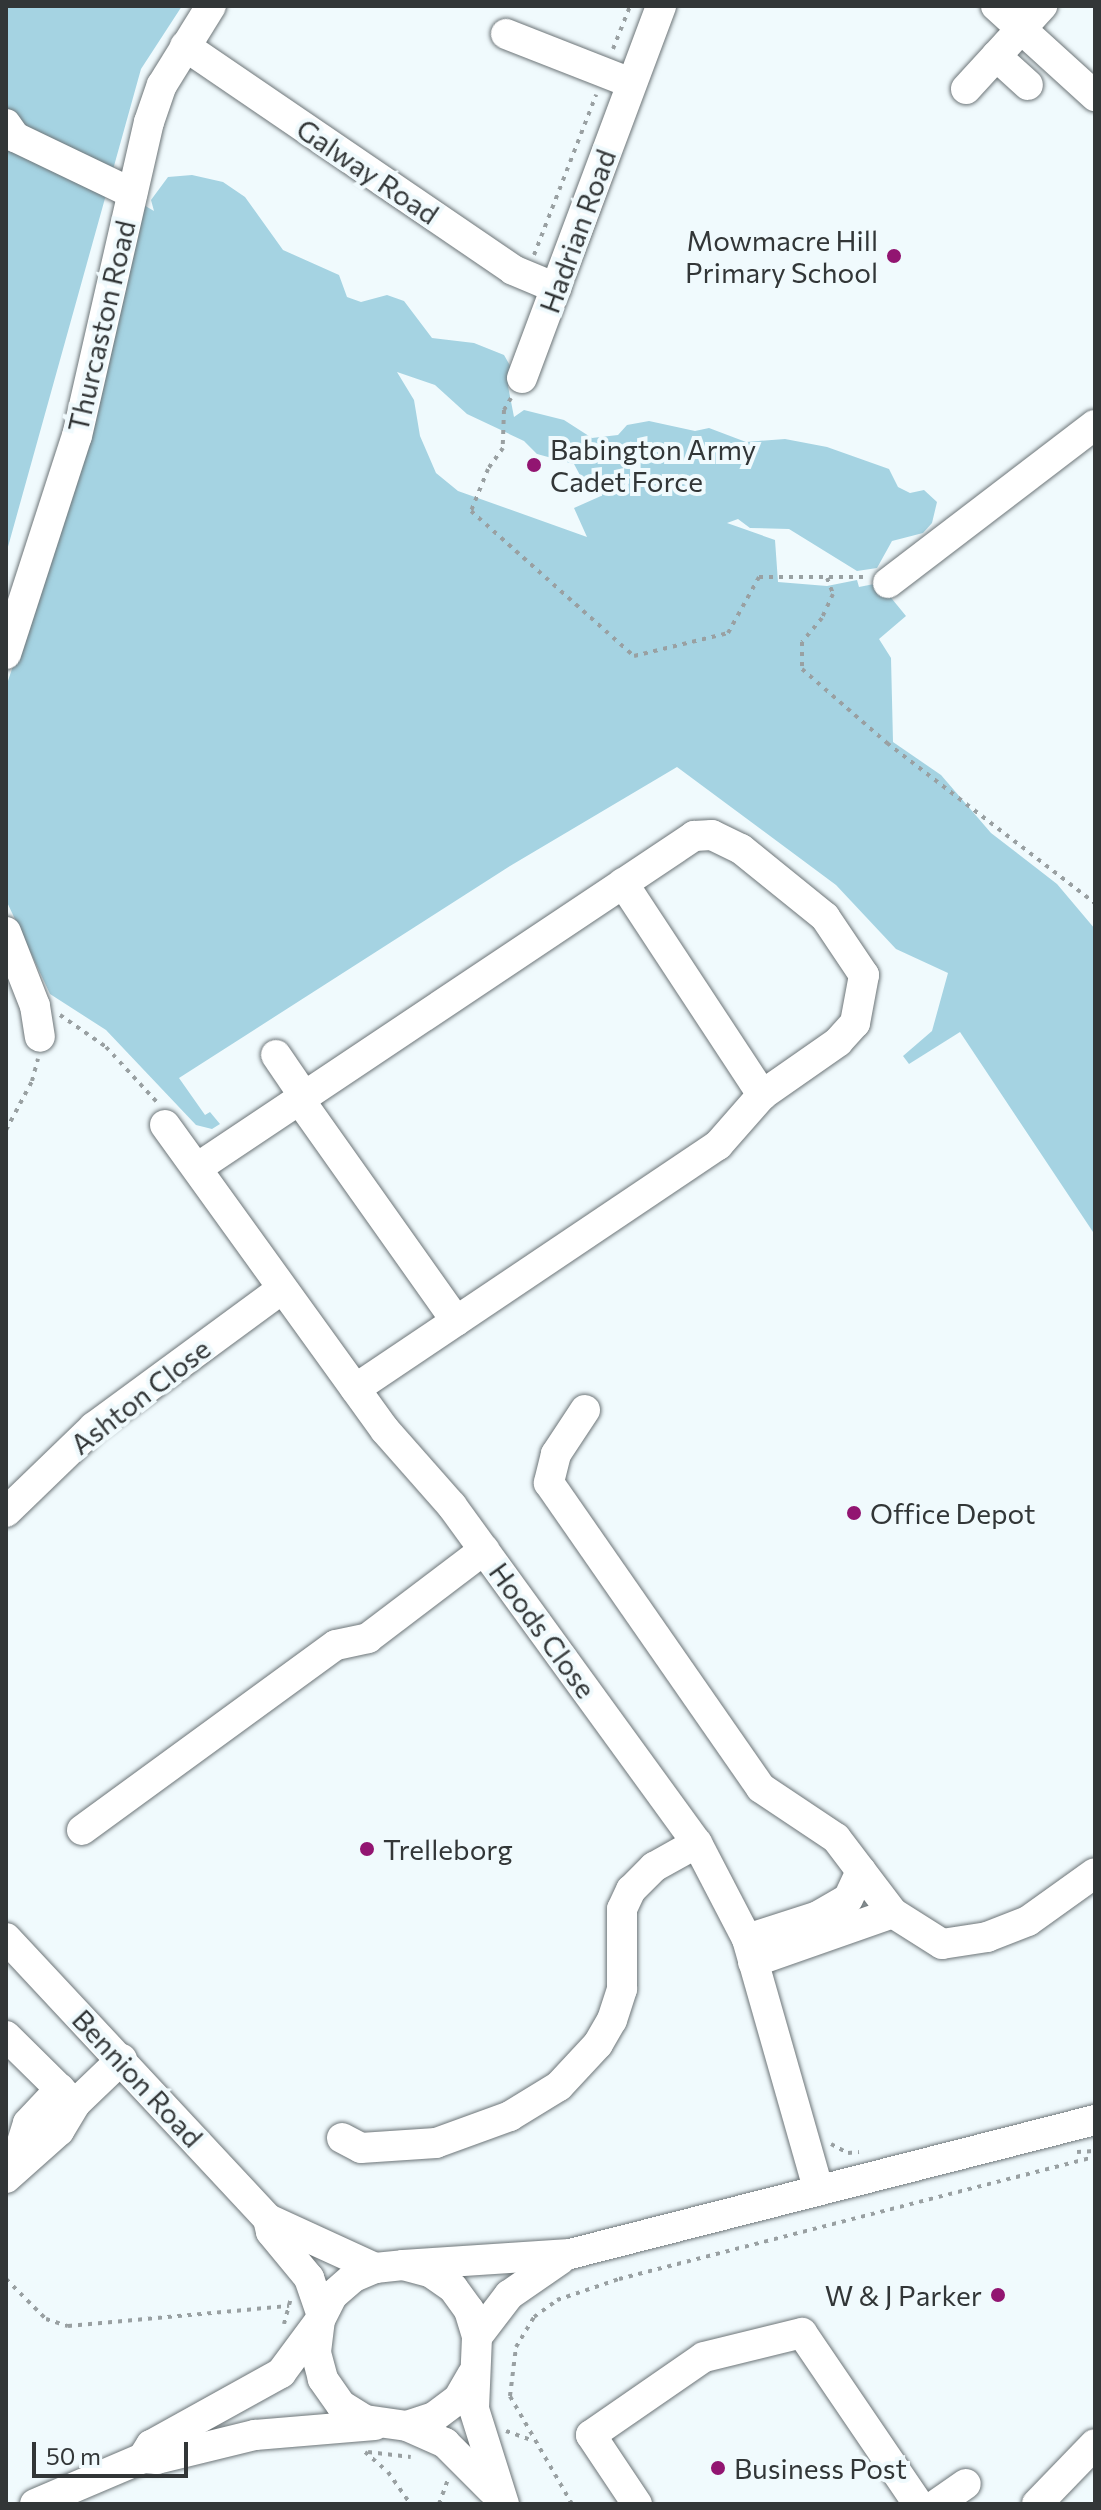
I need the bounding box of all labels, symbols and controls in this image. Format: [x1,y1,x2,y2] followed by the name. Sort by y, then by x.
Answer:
[291,111,445,231] street label: Galway Road
[532,145,622,317] street label: Hadrian Road
[60,217,142,435] street label: Thurcaston Road
[685,223,878,289] place label: Mowmacre Hill Primary School
[885,247,903,265] marker: Mowmacre Hill Primary School
[550,432,756,498] place label: Babington Army Cadet Force
[525,456,543,474] marker: Babington Army Cadet Force
[64,1331,216,1461] street label: Ashton Close
[870,1496,1036,1530] place label: Office Depot
[845,1504,863,1522] marker: Office Depot
[483,1556,603,1704] street label: Hoods Close
[383,1832,513,1866] place label: Trelleborg
[358,1840,376,1858] marker: Trelleborg
[66,2002,210,2154] street label: Bennion Road
[825,2278,982,2312] place label: W & J Parker
[989,2286,1007,2304] marker: W & J Parker
[36,2426,192,2476] scale bar
[46,2441,101,2470] text: 50 m
[734,2451,907,2485] place label: Business Post
[709,2459,727,2477] marker: Business Post

